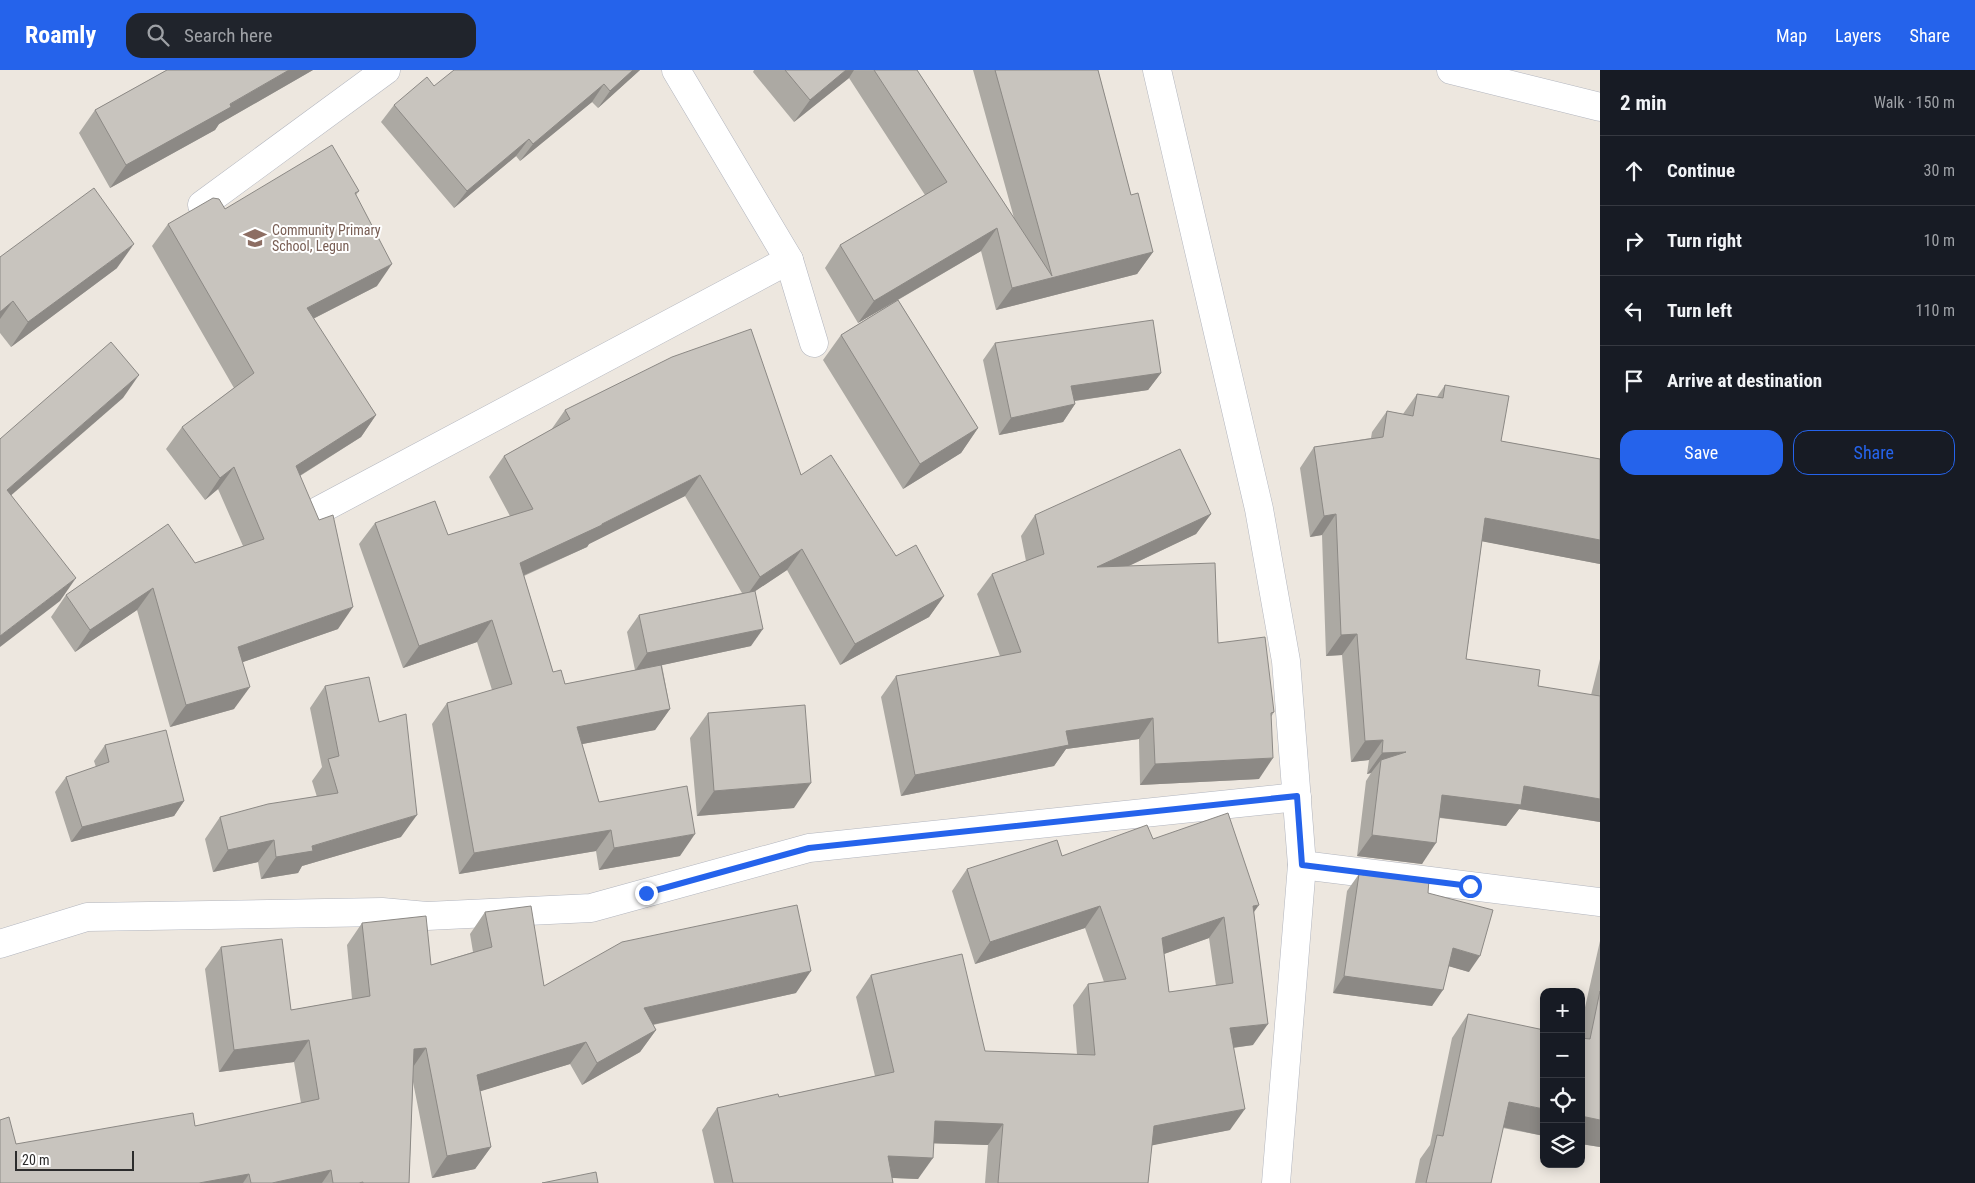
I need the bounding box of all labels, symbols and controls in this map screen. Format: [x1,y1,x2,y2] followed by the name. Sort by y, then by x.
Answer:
[126,13,476,58] search box
[25,21,96,49] text: Roamly
[144,21,172,49] icon: search
[184,24,272,47] text: Search here
[1776,25,1807,46] text: Map
[1835,25,1882,46] text: Layers
[1910,25,1950,46] text: Share
[1620,91,1667,115] text: 2 min
[1874,93,1955,112] text: Walk · 150 m
[1620,157,1648,185] icon: ahead
[1667,159,1735,182] text: Continue
[1923,161,1955,180] text: 30 m
[272,222,381,254] place label: Community Primary School, Legun
[242,225,268,251] school or university icon: Community Primary School, Legun
[1620,227,1648,255] icon: right
[1667,229,1742,252] text: Turn right
[1923,231,1955,250] text: 10 m
[1620,297,1648,325] icon: left
[1667,299,1732,322] text: Turn left
[1916,301,1955,320] text: 110 m
[1620,367,1648,395] icon: arrive
[1667,369,1822,392] text: Arrive at destination
[1620,430,1783,475] button: Save
[1793,430,1955,475] button: Share
[1459,875,1482,898] route start
[635,882,658,905] route end
[1540,988,1585,1168] map controls
[1540,988,1585,1033] button: +
[1540,1033,1585,1078] button: −
[1540,1078,1585,1123] button: locate
[1540,1123,1585,1168] button: layers
[15,1148,134,1171] scale bar
[22,1152,50,1168] text: 20 m

